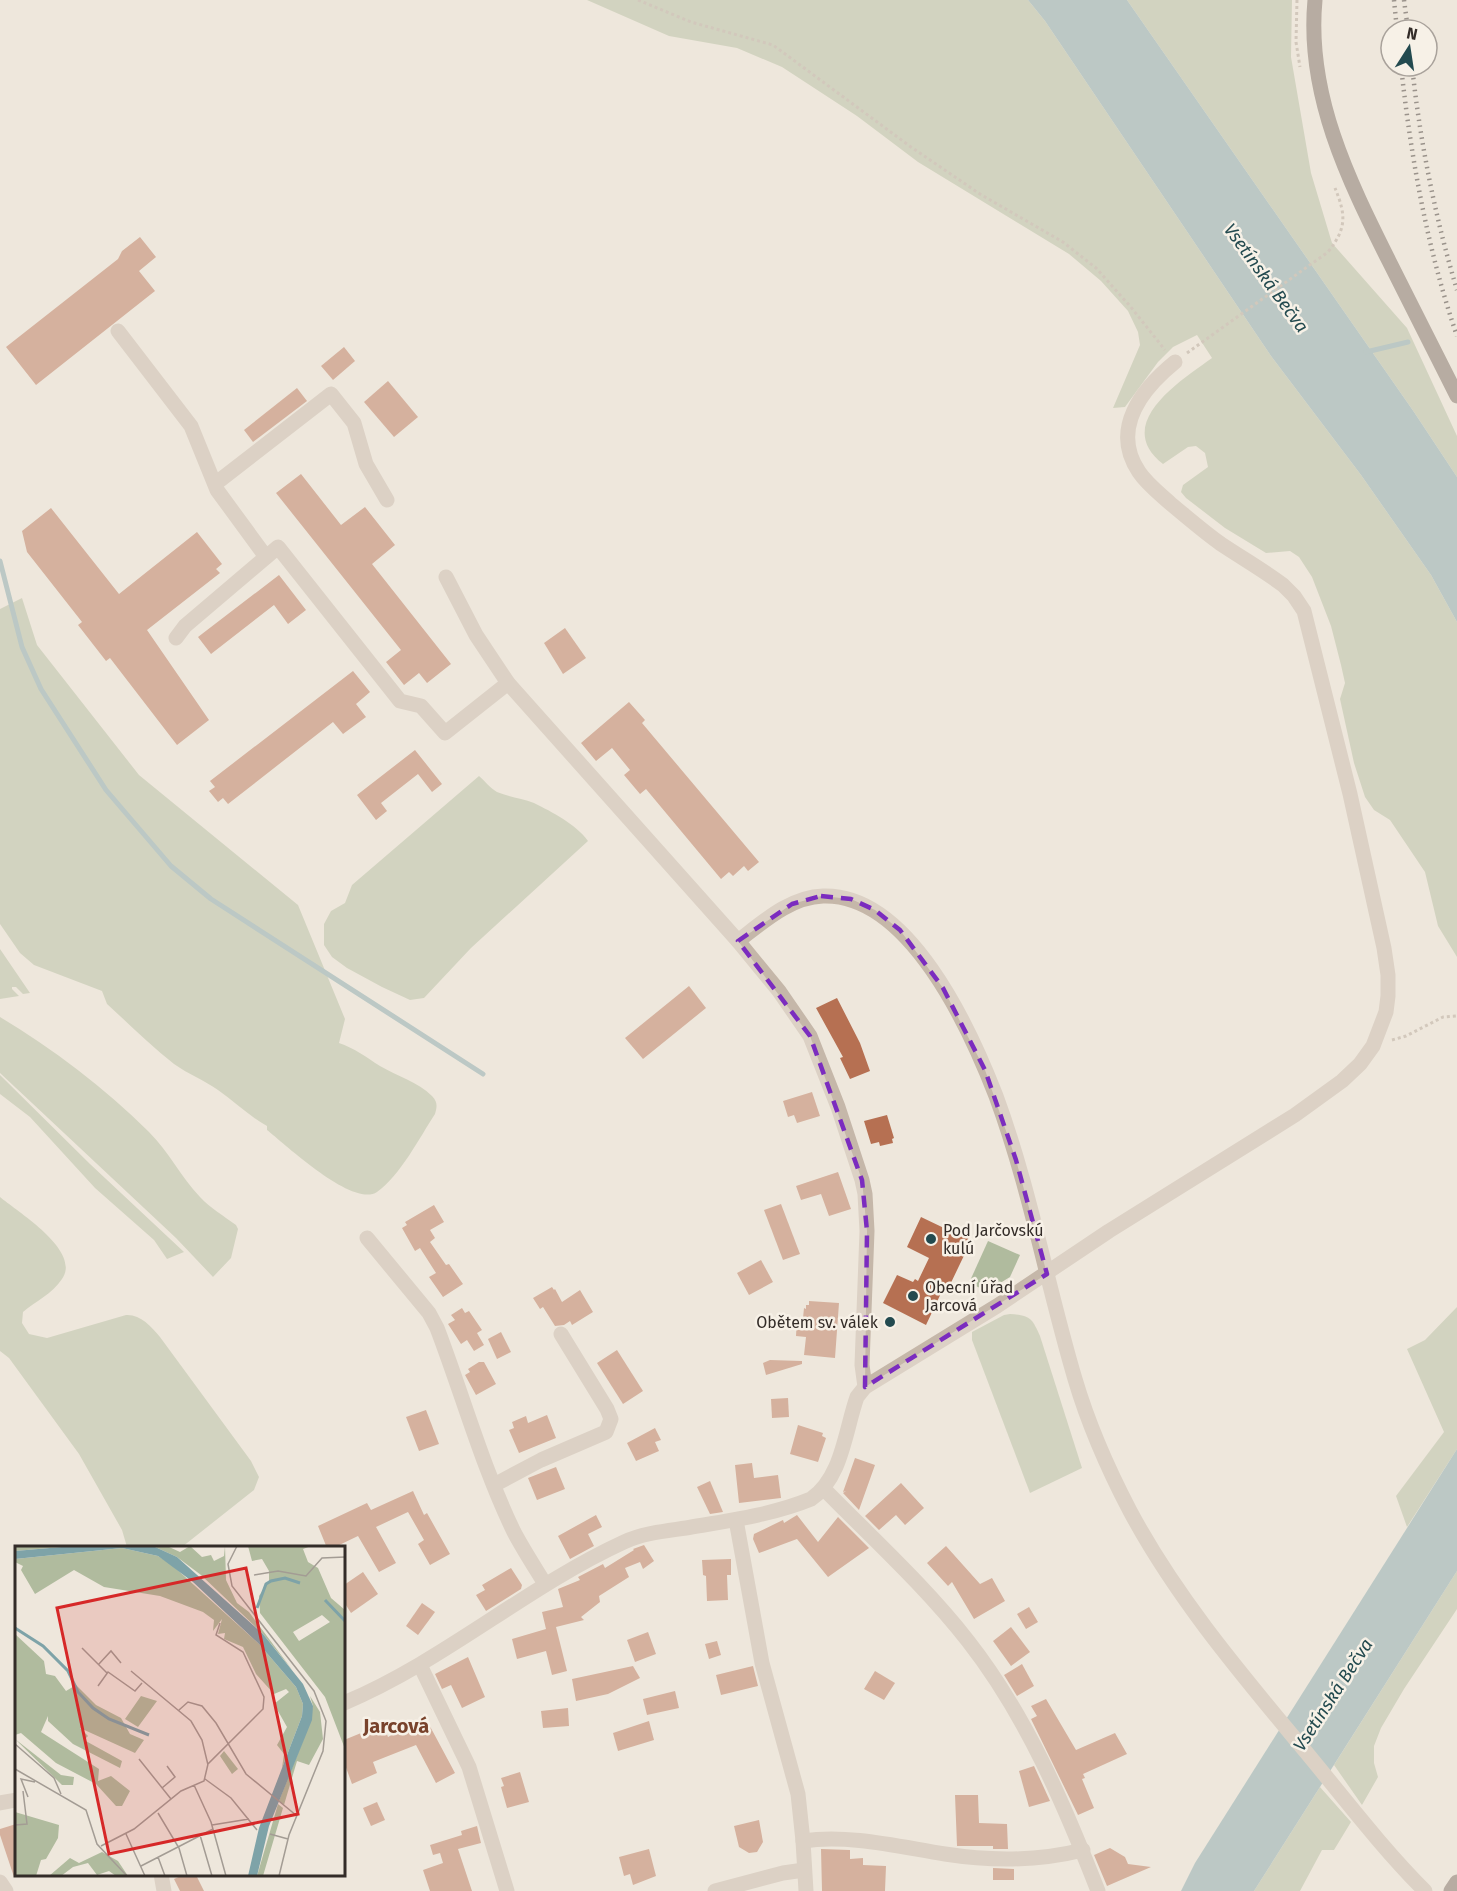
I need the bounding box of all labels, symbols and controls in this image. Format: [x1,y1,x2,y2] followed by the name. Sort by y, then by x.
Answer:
[1379,18,1439,78] north arrow
[1405,23,1419,44] text: N
[1219,219,1313,337] water label: Vsetínská Bečva
[943,1221,1043,1258] place label: Pod Jarčovskú kulú
[924,1232,938,1246] marker: Pod Jarčovskú kulú
[925,1278,1013,1315] place label: Obecní úřad Jarcová
[906,1289,920,1303] marker: Obecní úřad Jarcová
[756,1313,879,1332] place label: Obětem sv. válek
[883,1315,897,1329] marker: Obětem sv. válek
[15,1546,345,1876] inset map
[1289,1635,1377,1755] water label: Vsetínská Bečva
[362,1714,429,1738] district label: Jarcová

